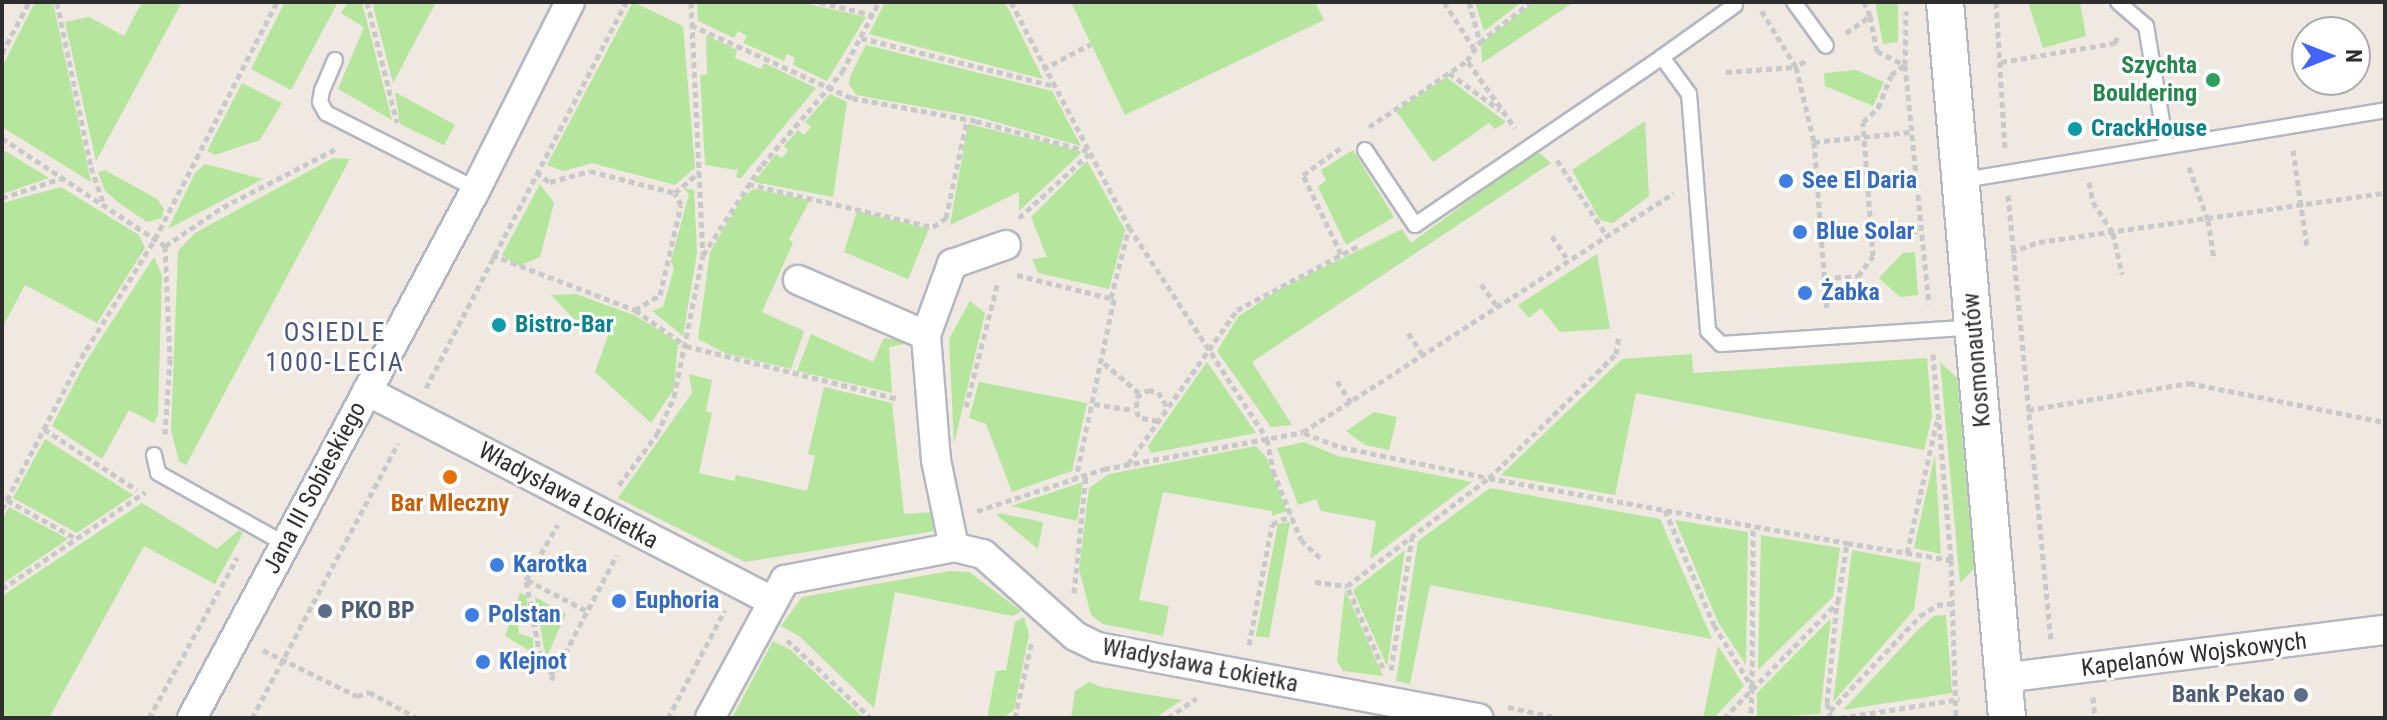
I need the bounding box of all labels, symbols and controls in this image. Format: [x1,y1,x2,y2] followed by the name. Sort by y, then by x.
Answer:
[2291,16,2371,96] north arrow
[2341,49,2366,63] text: N
[2092,52,2197,108] place label: Szychta Bouldering
[2204,71,2222,89] marker: Szychta Bouldering
[2091,115,2207,143] place label: CrackHouse
[2066,120,2084,138] marker: CrackHouse
[1802,167,1917,195] place label: See El Daria
[1777,172,1795,190] marker: See El Daria
[1816,218,1915,246] place label: Blue Solar
[1791,223,1809,241] marker: Blue Solar
[1821,279,1880,307] place label: Żabka
[1796,284,1814,302] marker: Żabka
[1957,291,1997,429] street label: Kosmonautów
[515,311,614,339] place label: Bistro-Bar
[490,316,508,334] marker: Bistro-Bar
[265,317,405,378] district label: OSIEDLE 1000-LECIA
[258,397,372,579] street label: Jana III Sobieskiego
[473,437,663,555] street label: Władysława Łokietka
[441,468,459,486] marker: Bar Mleczny
[391,490,509,518] place label: Bar Mleczny
[513,551,587,579] place label: Karotka
[488,556,506,574] marker: Karotka
[635,587,719,615] place label: Euphoria
[610,592,628,610] marker: Euphoria
[341,597,415,625] place label: PKO BP
[488,601,561,629] place label: Polstan
[316,602,334,620] marker: PKO BP
[463,606,481,624] marker: Polstan
[2080,627,2308,683] street label: Kapelanów Wojskowych
[1099,633,1301,699] street label: Władysława Łokietka
[499,648,567,676] place label: Klejnot
[474,653,492,671] marker: Klejnot
[2172,681,2285,709] place label: Bank Pekao
[2292,686,2310,704] marker: Bank Pekao

